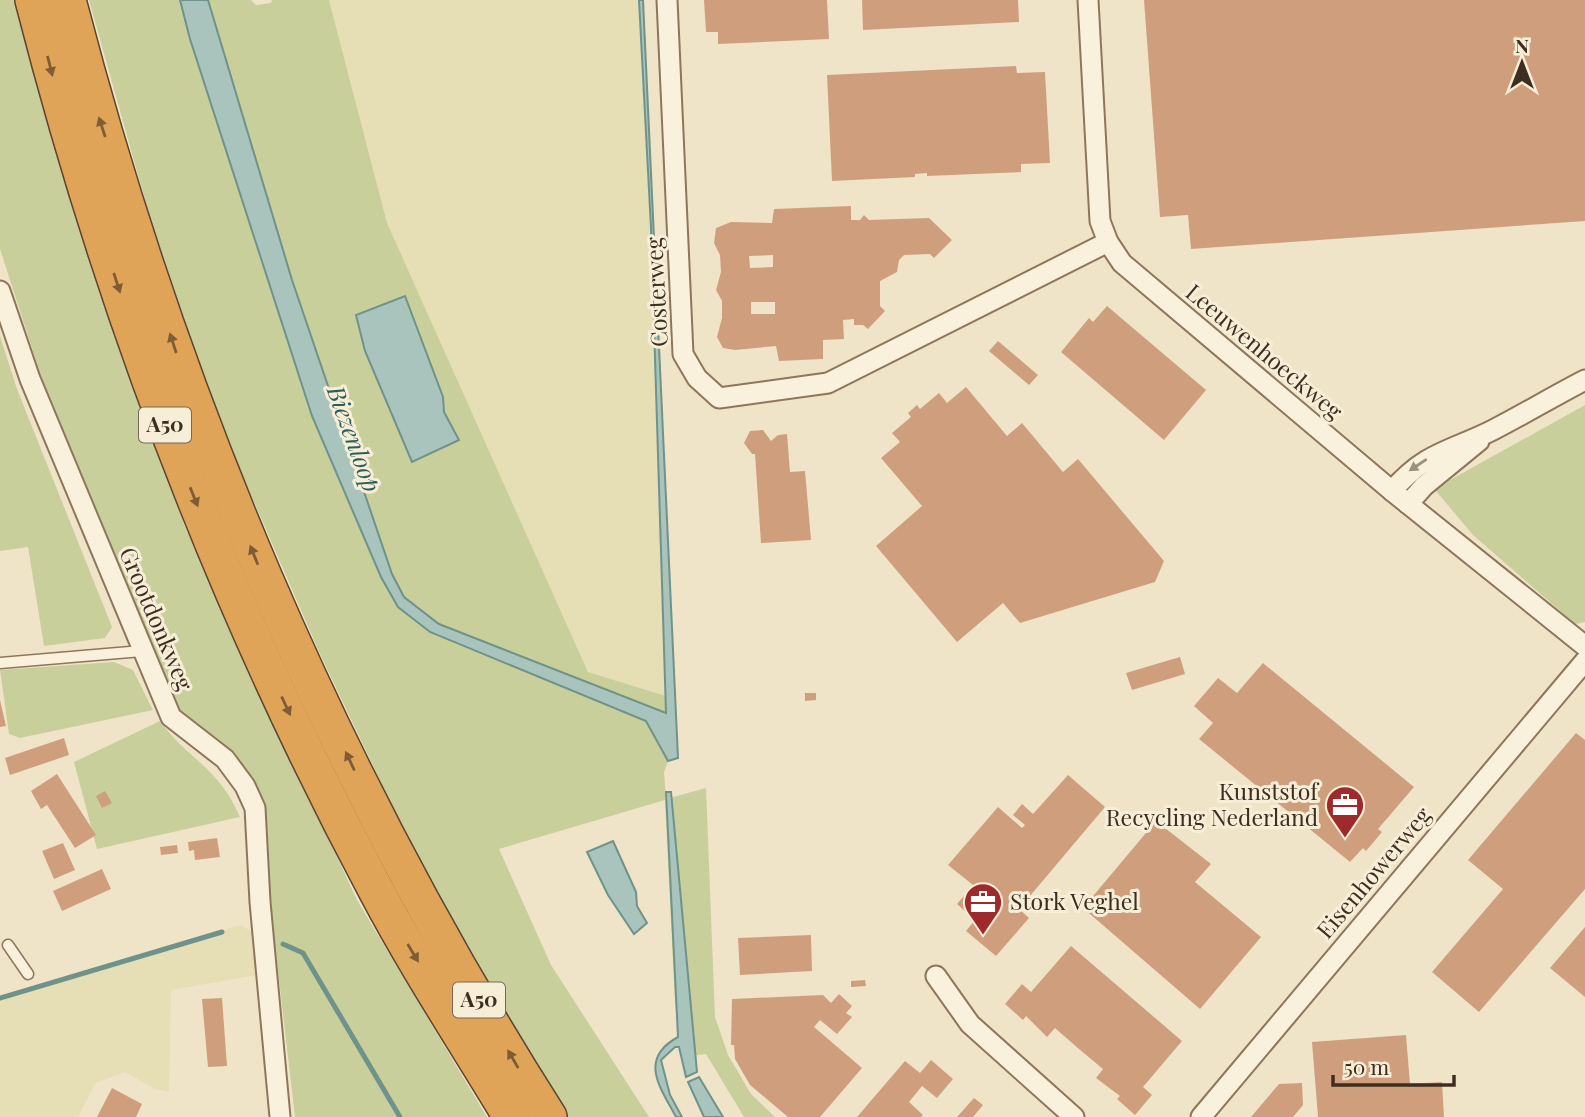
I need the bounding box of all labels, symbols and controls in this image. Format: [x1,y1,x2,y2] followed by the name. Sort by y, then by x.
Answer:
[1487,28,1557,98] north arrow
[1515,32,1529,58] text: N
[45,55,56,77] one-way arrow
[96,116,107,137] one-way arrow
[637,236,674,348] street label: Costerweg
[113,273,123,294] one-way arrow
[1180,276,1350,426] street label: Leeuwenhoeckweg
[167,332,178,353] one-way arrow
[321,380,389,496] water label: Biezenloop
[139,408,191,442] road number: A50
[1408,459,1428,472] one-way arrow
[189,487,200,508] one-way arrow
[113,542,202,695] street label: Grootdonkweg
[248,545,259,566] one-way arrow
[281,695,292,716] one-way arrow
[344,751,355,772] one-way arrow
[1106,775,1320,832] place label: Kunststof Recycling Nederland
[1324,784,1366,839] office icon: Kunststof Recycling Nederland
[1309,800,1437,944] street label: Eisenhowerweg
[962,881,1004,936] office icon: Stork Veghel
[1010,885,1139,916] place label: Stork Veghel
[407,943,419,962] one-way arrow
[453,982,505,1018] road number: A50
[1333,1044,1454,1088] scale bar
[507,1049,519,1069] one-way arrow
[1344,1052,1390,1080] text: 50 m

